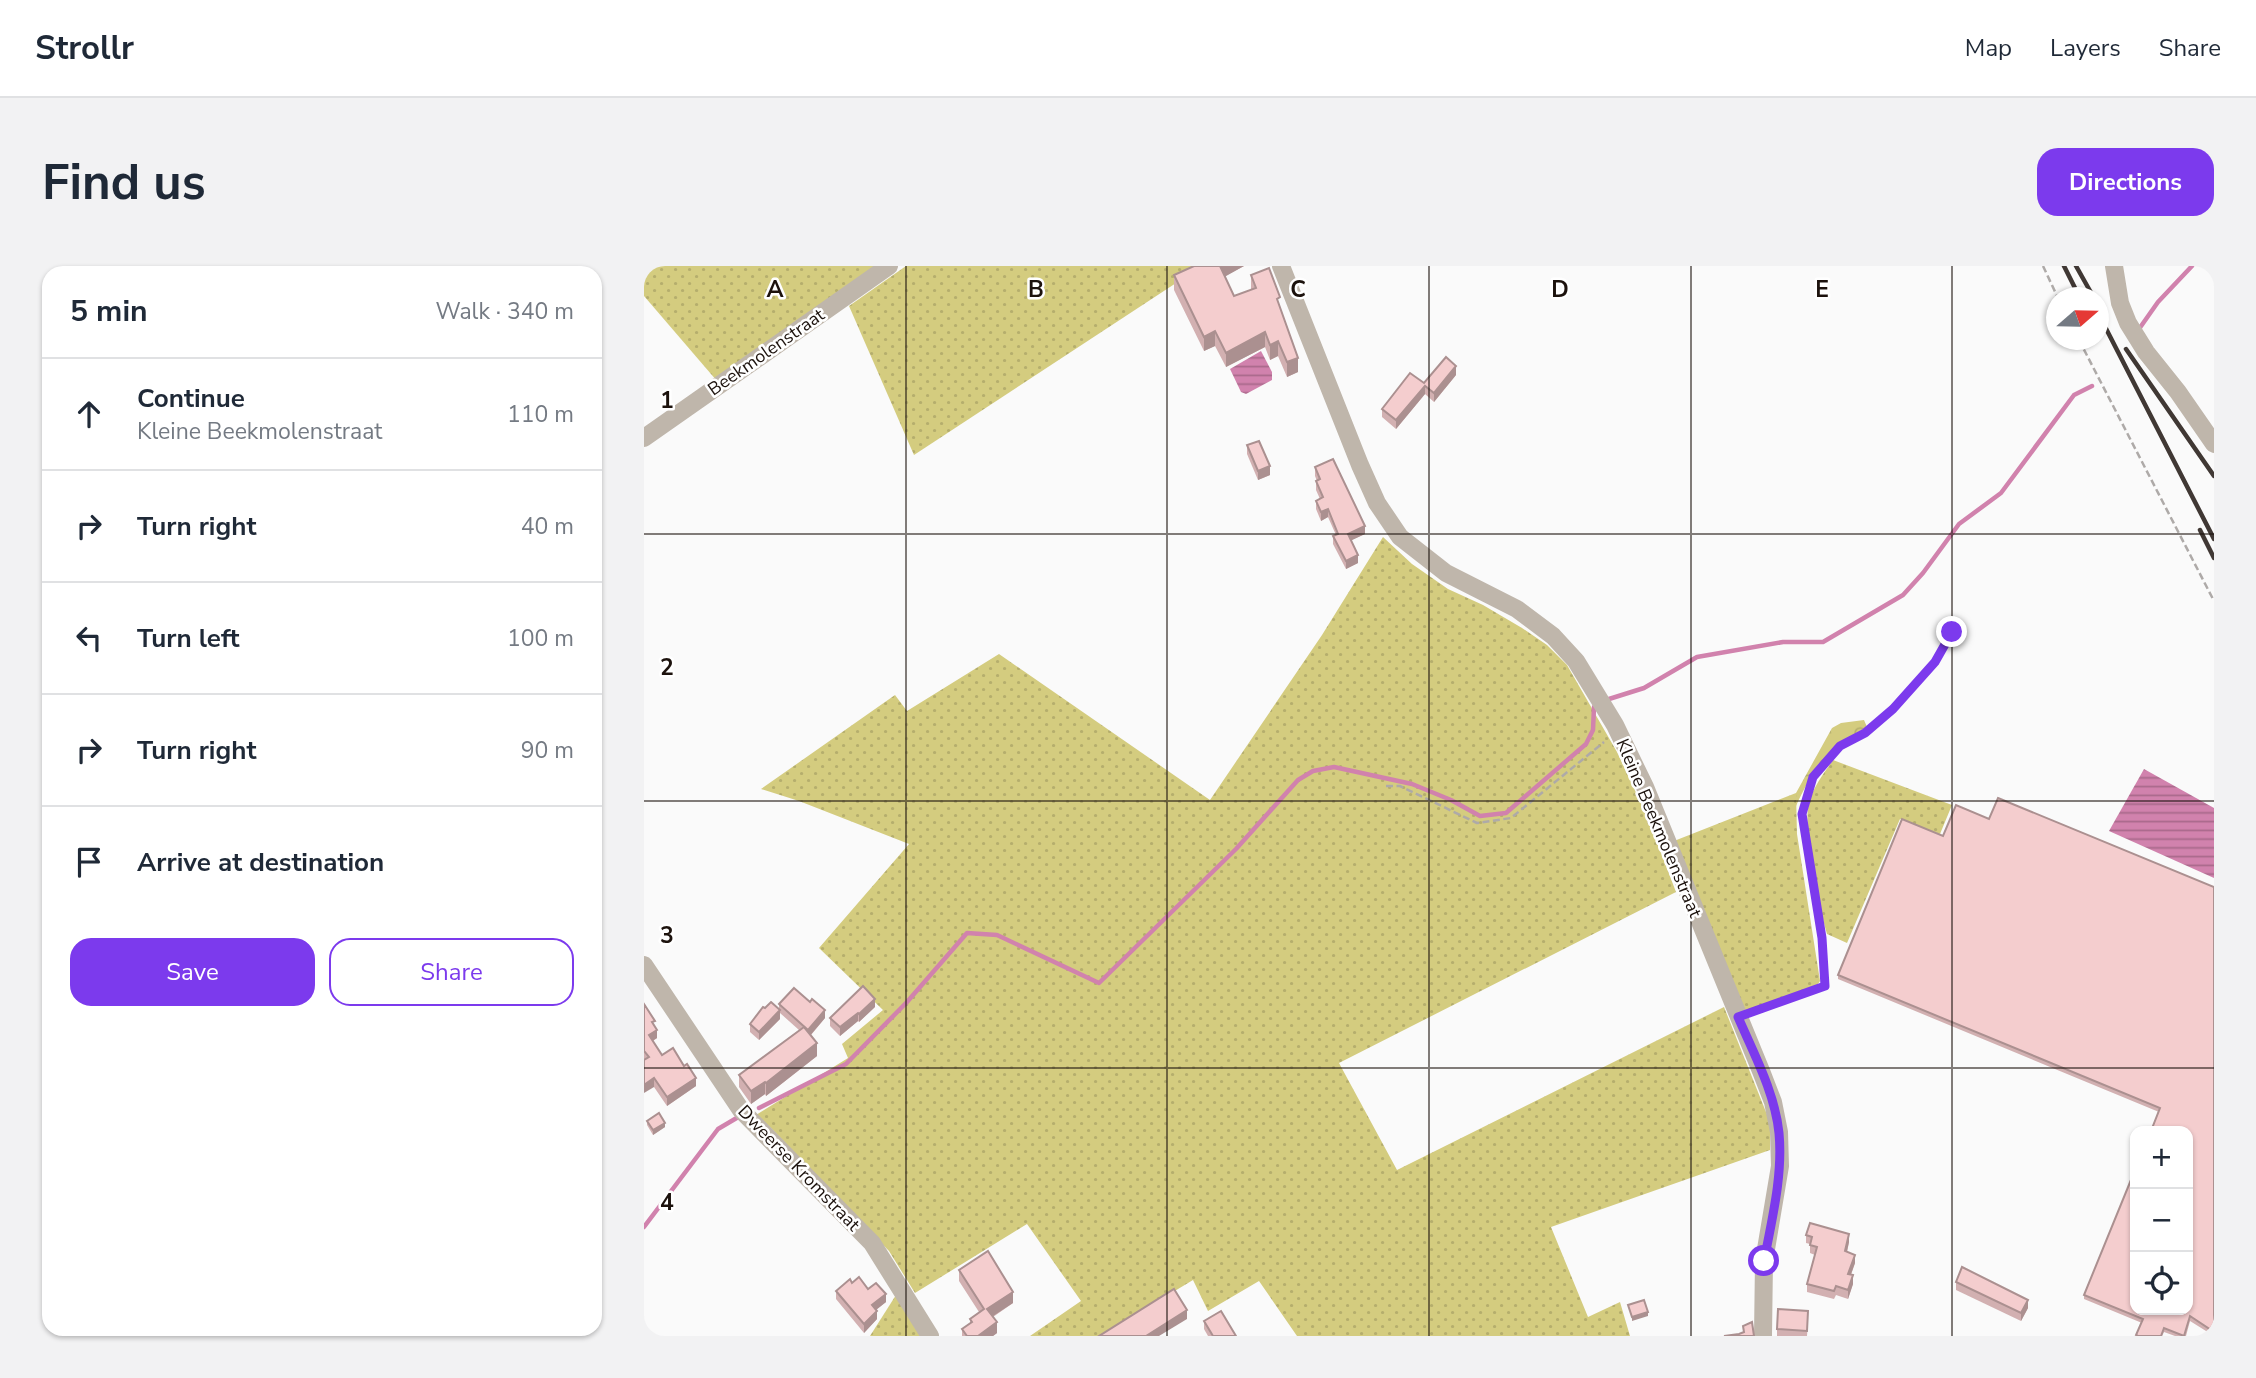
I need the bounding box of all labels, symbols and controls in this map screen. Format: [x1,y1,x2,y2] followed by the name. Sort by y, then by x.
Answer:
[35,26,134,71] text: Strollr
[1965,32,2012,64] text: Map
[2050,32,2121,64] text: Layers
[2159,32,2221,64] text: Share
[2037,148,2214,216] button: Directions
[42,149,206,216] text: Find us
[766,274,784,305] text: A
[1028,274,1044,305] text: B
[1290,274,1306,305] text: C
[1551,274,1569,305] text: D
[1815,274,1829,305] text: E
[2046,287,2109,350] north arrow
[70,291,148,332] text: 5 min
[435,296,574,327] text: Walk · 340 m
[703,302,830,401] street label: Beekmolenstraat
[137,381,245,416] text: Continue
[660,385,674,416] text: 1
[70,395,108,433] icon: ahead
[507,399,574,430] text: 110 m
[137,416,382,447] text: Kleine Beekmolenstraat
[70,507,108,545] icon: right
[137,509,256,544] text: Turn right
[521,511,574,542] text: 40 m
[1936,616,1967,647] route end
[70,619,108,657] icon: left
[137,621,240,656] text: Turn left
[507,623,574,654] text: 100 m
[660,652,674,683] text: 2
[70,731,108,769] icon: right
[137,733,256,768] text: Turn right
[521,735,574,766] text: 90 m
[1610,735,1708,922] street label: Kleine Beekmolenstraat
[70,843,108,881] icon: arrive
[137,845,384,880] text: Arrive at destination
[660,920,674,951] text: 3
[70,938,315,1006] button: Save
[329,938,574,1006] button: Share
[733,1100,866,1237] street label: Dweerse Kromstraat
[2130,1126,2193,1315] map controls
[2130,1126,2193,1189] button: +
[660,1187,674,1218] text: 4
[2130,1189,2193,1252] button: −
[1748,1245,1779,1276] route start
[2130,1252,2193,1315] button: locate

